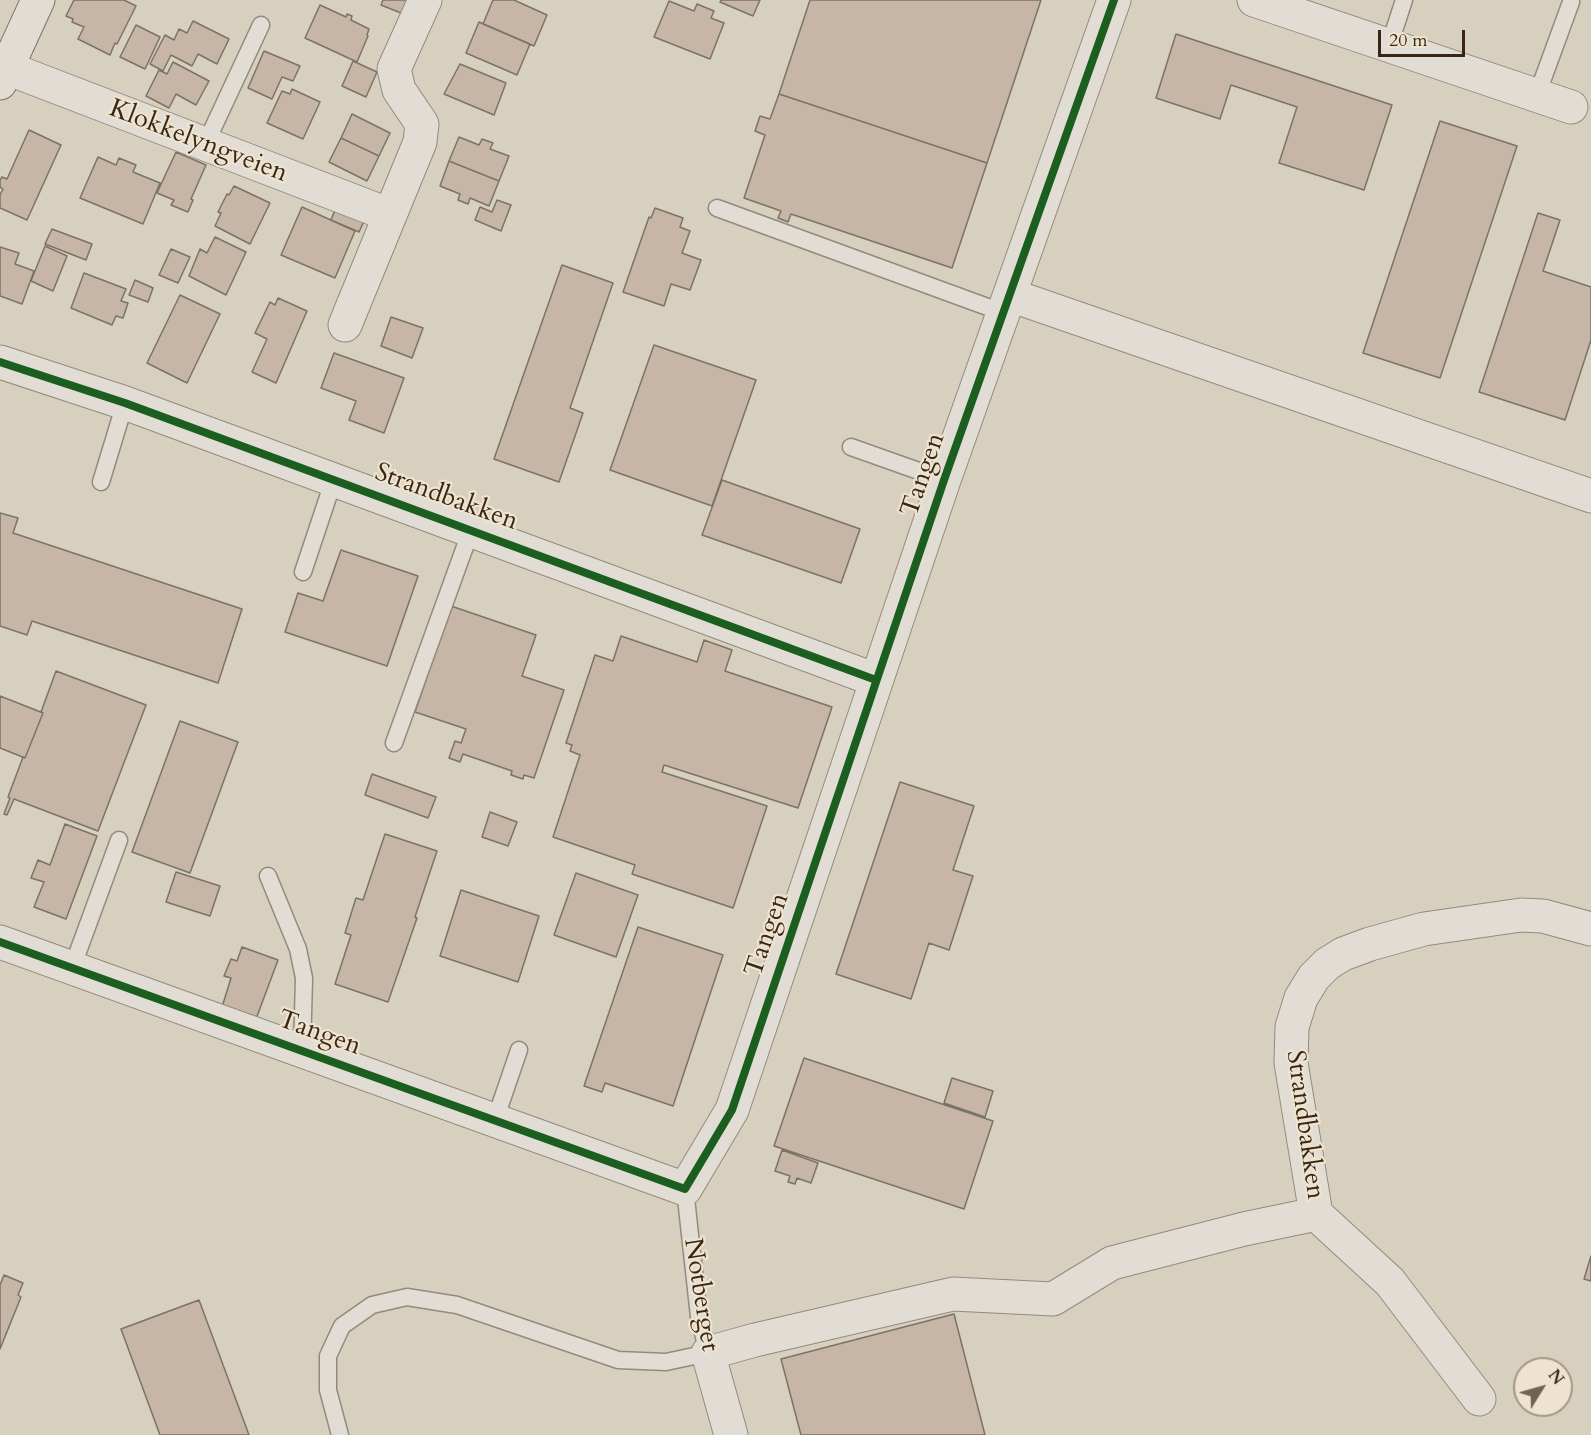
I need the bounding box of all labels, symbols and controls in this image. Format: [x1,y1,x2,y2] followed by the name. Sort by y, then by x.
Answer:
[1381,18,1468,56] scale bar
[1389,28,1428,53] text: 20 m
[105,94,291,190] street label: Klokkelyngveien
[895,429,953,521] street label: Tangen
[370,458,522,538] street label: Strandbakken
[739,889,797,981] street label: Tangen
[273,1005,365,1063] street label: Tangen
[1278,1048,1330,1202] street label: Strandbakken
[676,1236,724,1354] street label: Notberget
[1513,1357,1573,1417] north arrow
[1543,1365,1569,1390] text: N

